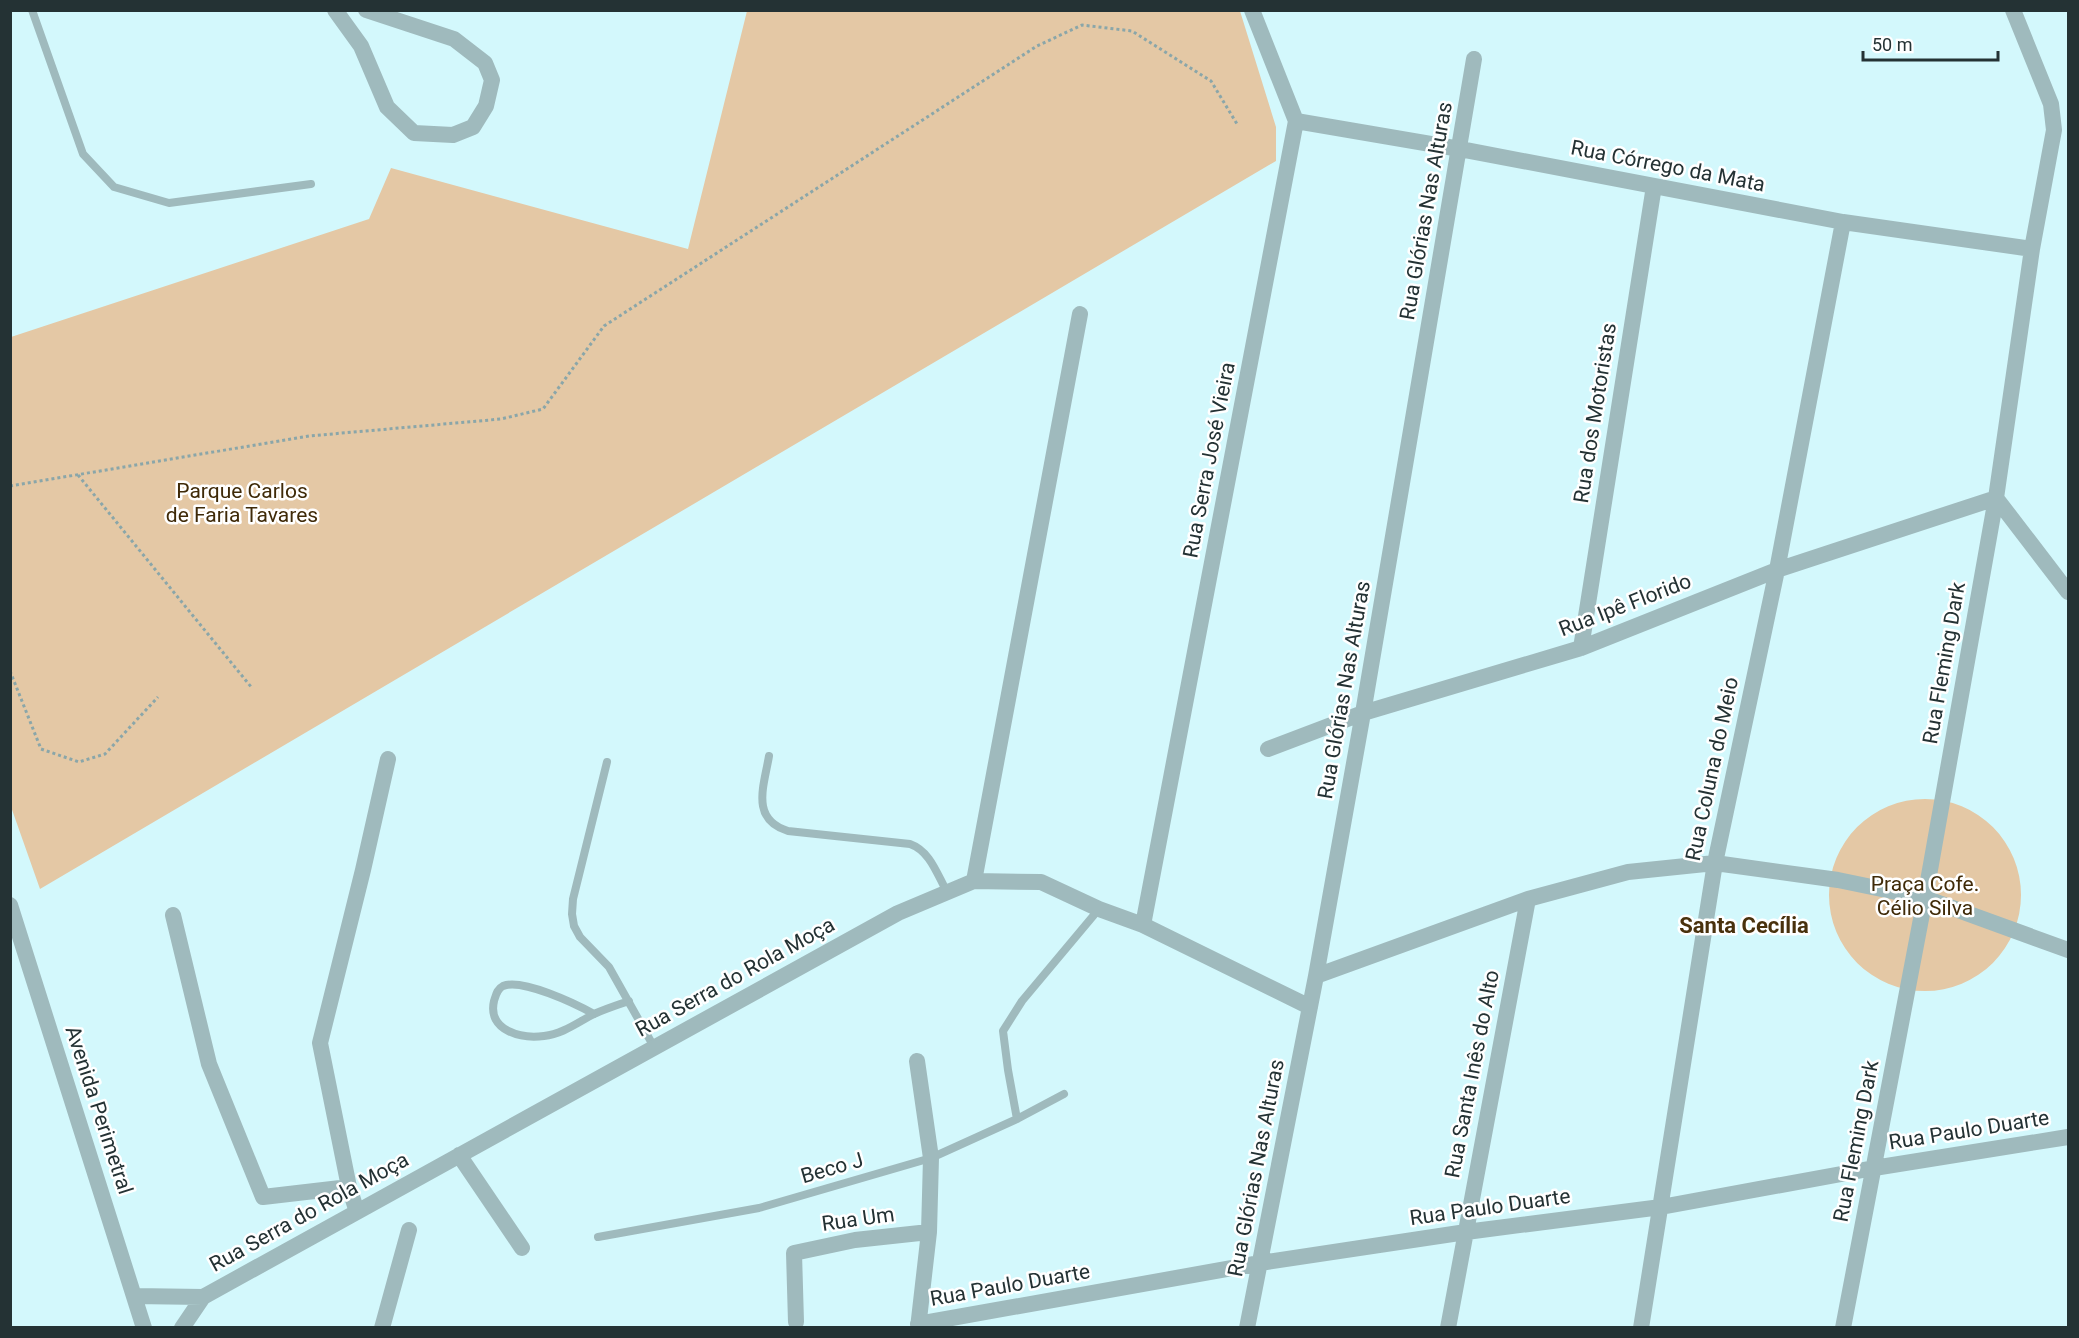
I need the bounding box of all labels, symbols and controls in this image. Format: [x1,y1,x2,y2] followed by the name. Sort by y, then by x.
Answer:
[1863,24,1998,62] scale bar
[1872,34,1912,55] text: 50 m
[1395,100,1457,322] street label: Rua Glórias Nas Alturas
[1569,135,1767,197] street label: Rua Córrego da Mata
[1569,321,1621,505] street label: Rua dos Motoristas
[1178,360,1240,560] street label: Rua Serra José Vieira
[166,479,318,527] park label: Parque Carlos de Faria Tavares
[1555,569,1695,641] street label: Rua Ipê Florido
[1313,579,1375,801] street label: Rua Glórias Nas Alturas
[1918,580,1970,746] street label: Rua Fleming Dark
[1681,675,1743,863] street label: Rua Coluna do Meio
[1871,872,1979,920] park label: Praça Cofe. Célio Silva
[631,912,839,1042] street label: Rua Serra do Rola Moça
[1679,913,1809,938] district label: Santa Cecília
[1440,968,1504,1180] street label: Rua Santa Inês do Alto
[60,1023,138,1197] street label: Avenida Perimetral
[1223,1057,1289,1279] street label: Rua Glórias Nas Alturas
[1829,1058,1884,1224] street label: Rua Fleming Dark
[1887,1105,2051,1155] street label: Rua Paulo Duarte
[205,1147,413,1277] street label: Rua Serra do Rola Moça
[798,1148,866,1188] street label: Beco J
[1408,1184,1572,1230] street label: Rua Paulo Duarte
[820,1202,896,1236] street label: Rua Um
[928,1259,1092,1311] street label: Rua Paulo Duarte

